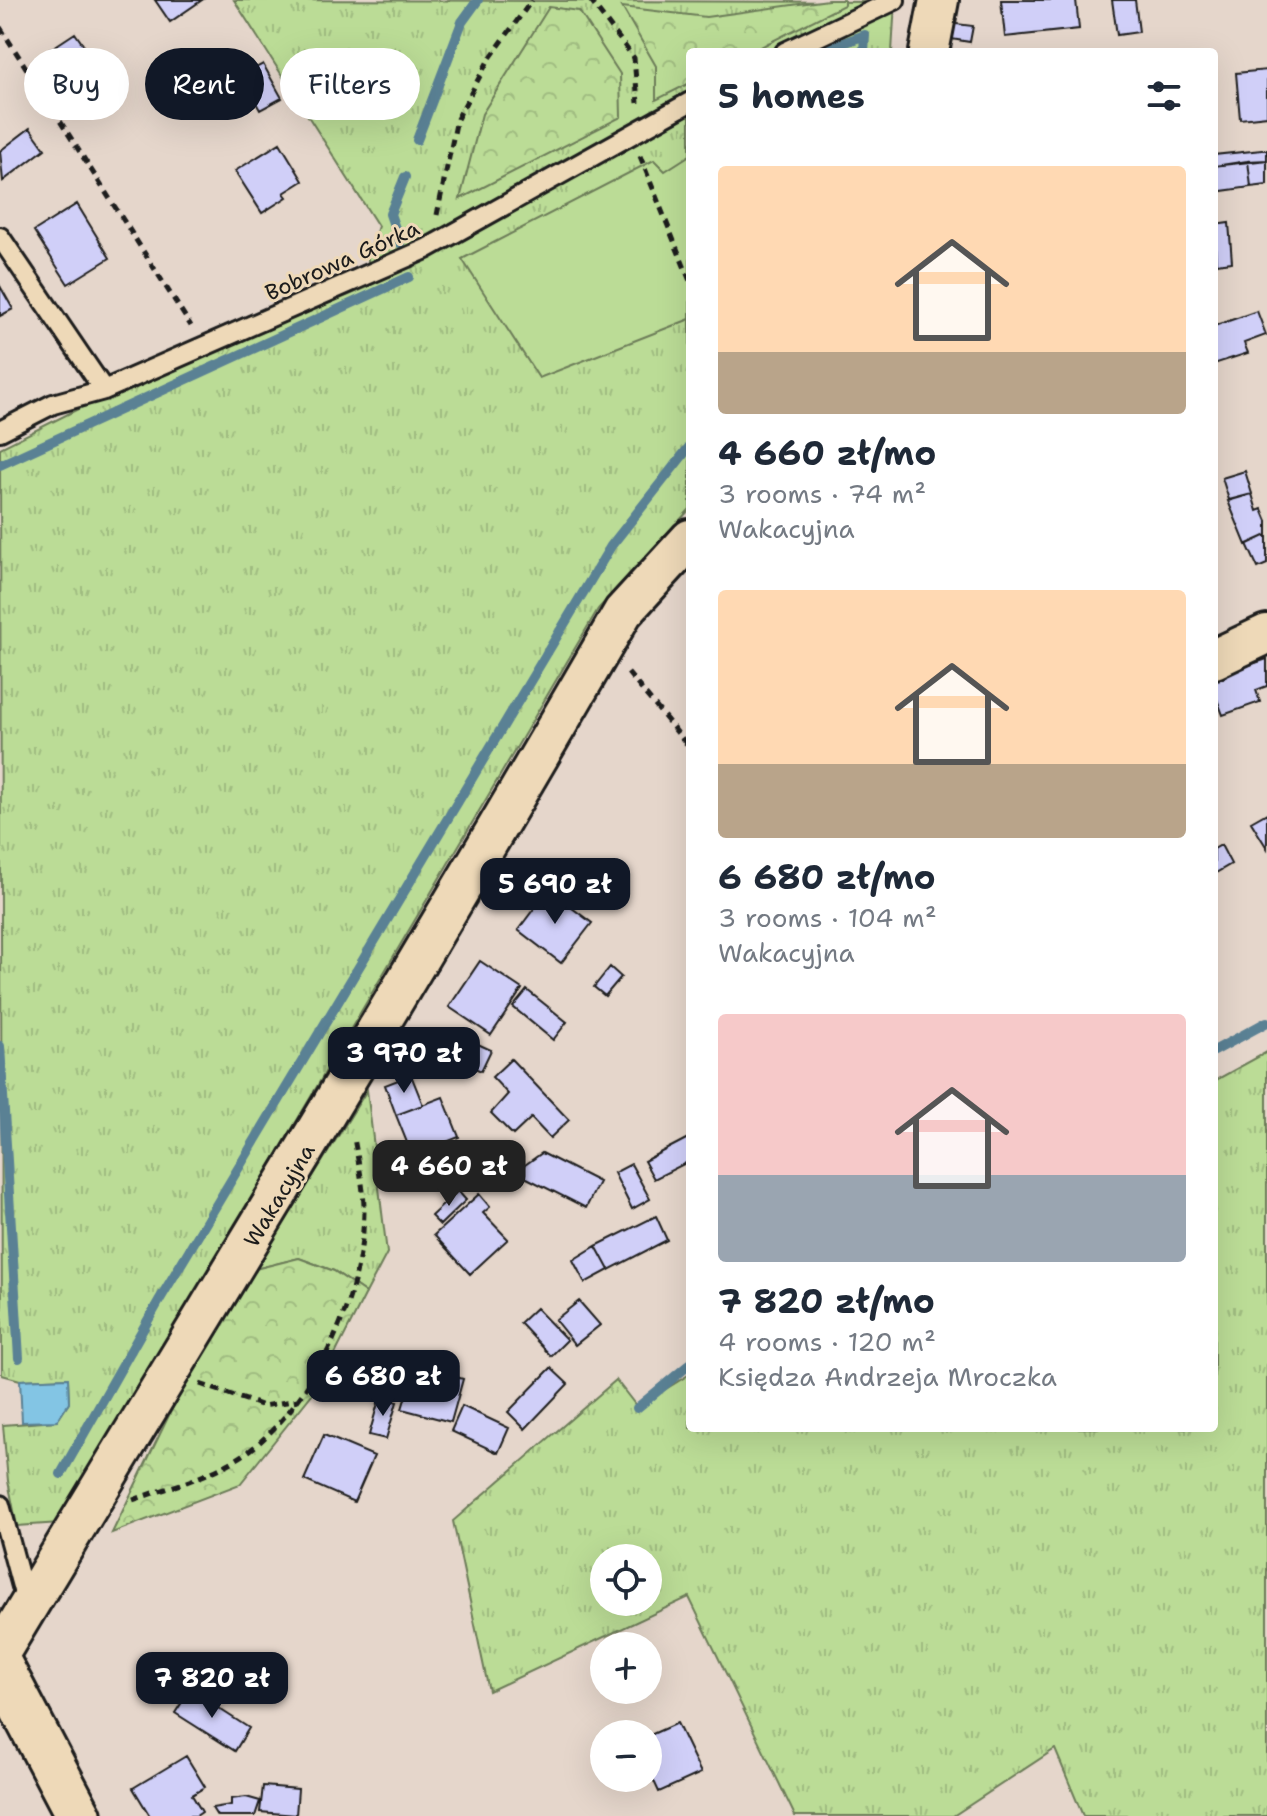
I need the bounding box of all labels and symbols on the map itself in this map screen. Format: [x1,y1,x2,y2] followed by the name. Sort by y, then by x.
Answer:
[260,213,424,307] street label: Bobrowa Górka
[472,858,638,926] pin: 5 690 zł
[321,1027,487,1095] pin: 3 970 zł
[237,1138,322,1252] street label: Wakacyjna
[366,1140,532,1208] pin: 4 660 zł
[300,1350,466,1418] pin: 6 680 zł
[129,1652,295,1720] pin: 7 820 zł

